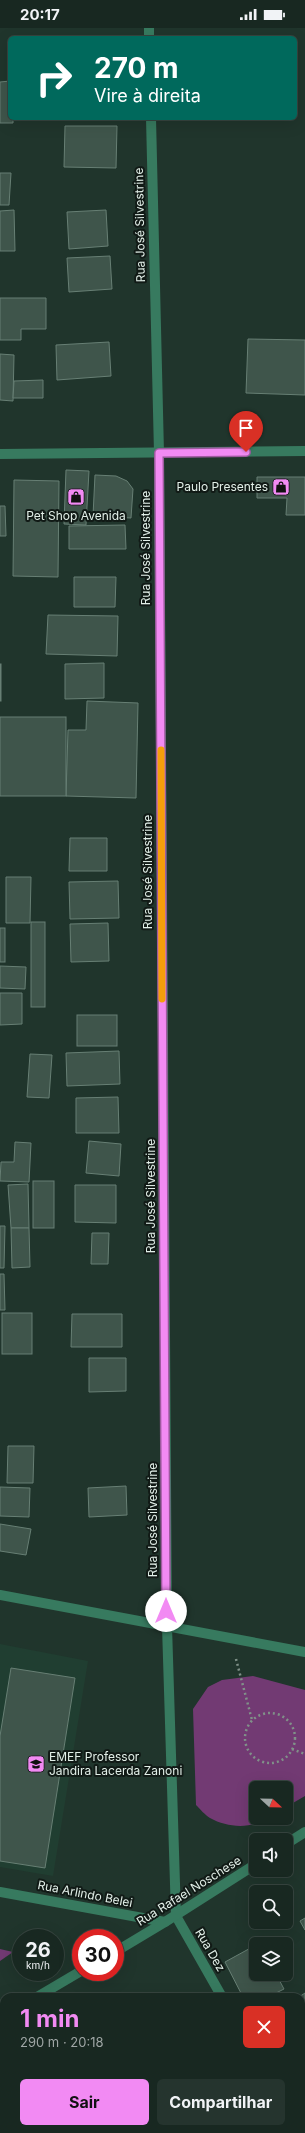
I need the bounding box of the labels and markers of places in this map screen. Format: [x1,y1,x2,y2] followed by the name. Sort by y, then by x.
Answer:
[229,411,263,452] pin
[271,477,291,497] shop icon: Paulo Presentes
[176,479,268,494] place label: Paulo Presentes
[66,487,86,507] shop icon: Pet Shop Avenida
[26,508,126,523] place label: Pet Shop Avenida
[49,1749,182,1778] place label: EMEF Professor Jandira Lacerda Zanoni
[26,1754,46,1774] school or university icon: EMEF Professor Jandira Lacerda Zanoni

